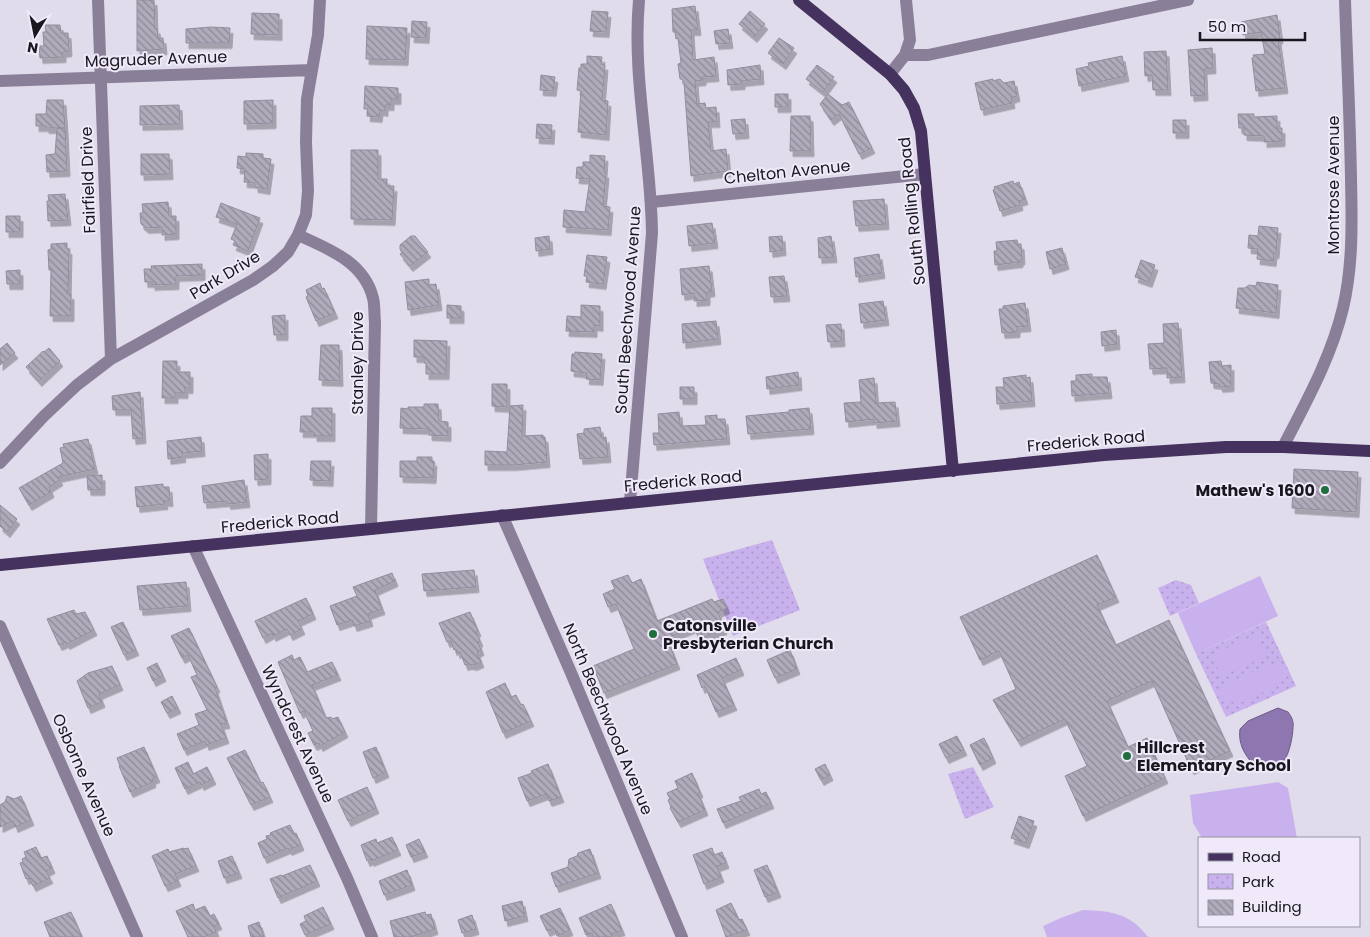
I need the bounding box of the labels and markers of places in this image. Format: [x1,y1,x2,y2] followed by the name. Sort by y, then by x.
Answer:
[1196,479,1315,502] place label: Mathew's 1600
[1319,484,1331,496] marker: Mathew's 1600
[663,614,834,655] place label: Catonsville Presbyterian Church
[647,628,659,640] marker: Catonsville Presbyterian Church
[1137,736,1291,777] place label: Hillcrest Elementary School
[1121,750,1133,762] marker: Hillcrest Elementary School

